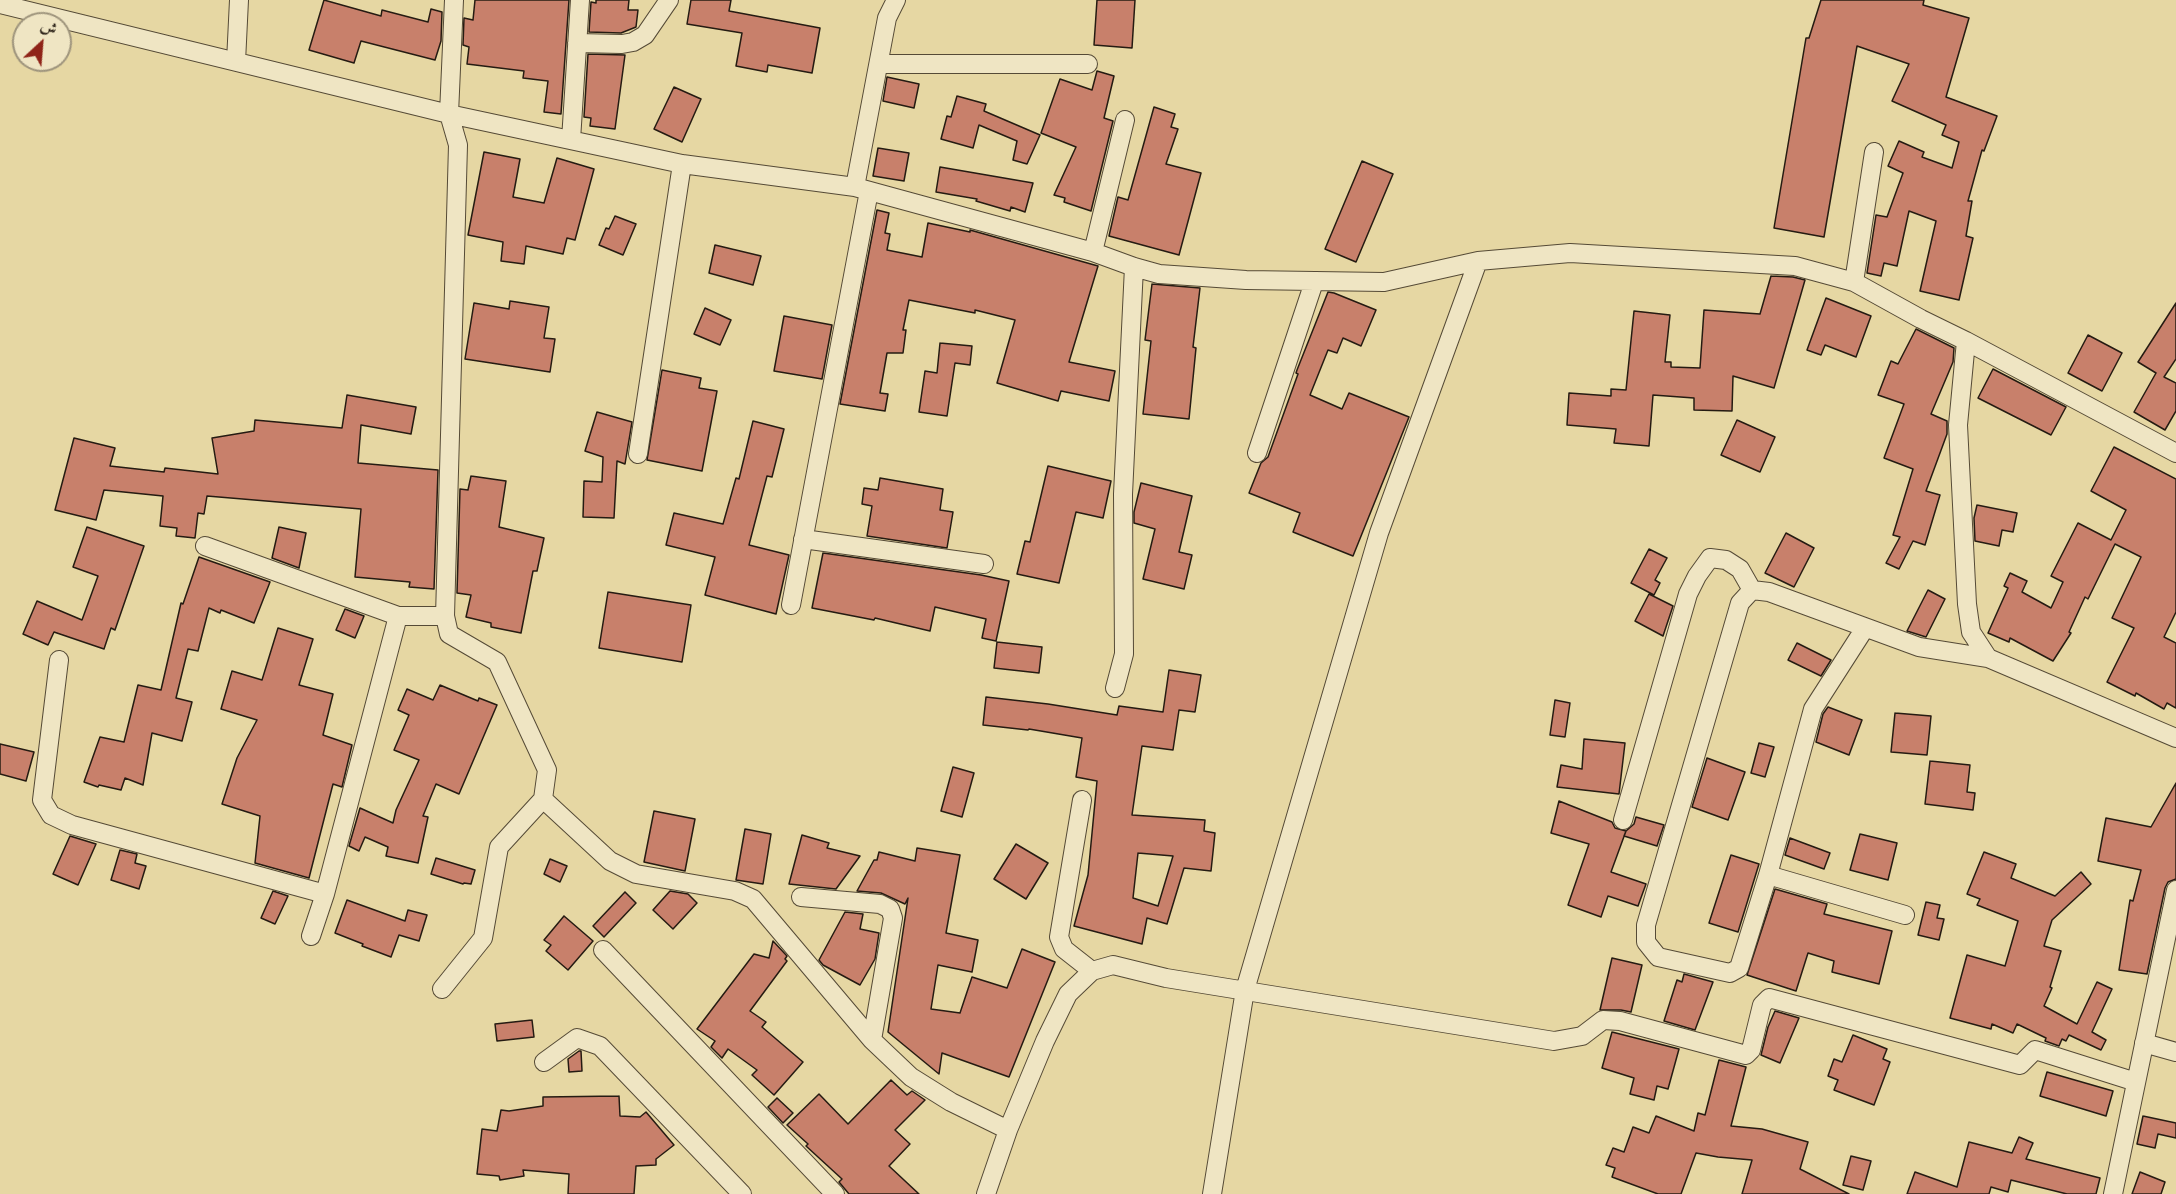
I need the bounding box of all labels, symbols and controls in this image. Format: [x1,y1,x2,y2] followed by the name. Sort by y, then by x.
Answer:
[12,12,72,72] north arrow
[38,15,61,39] text: ش

